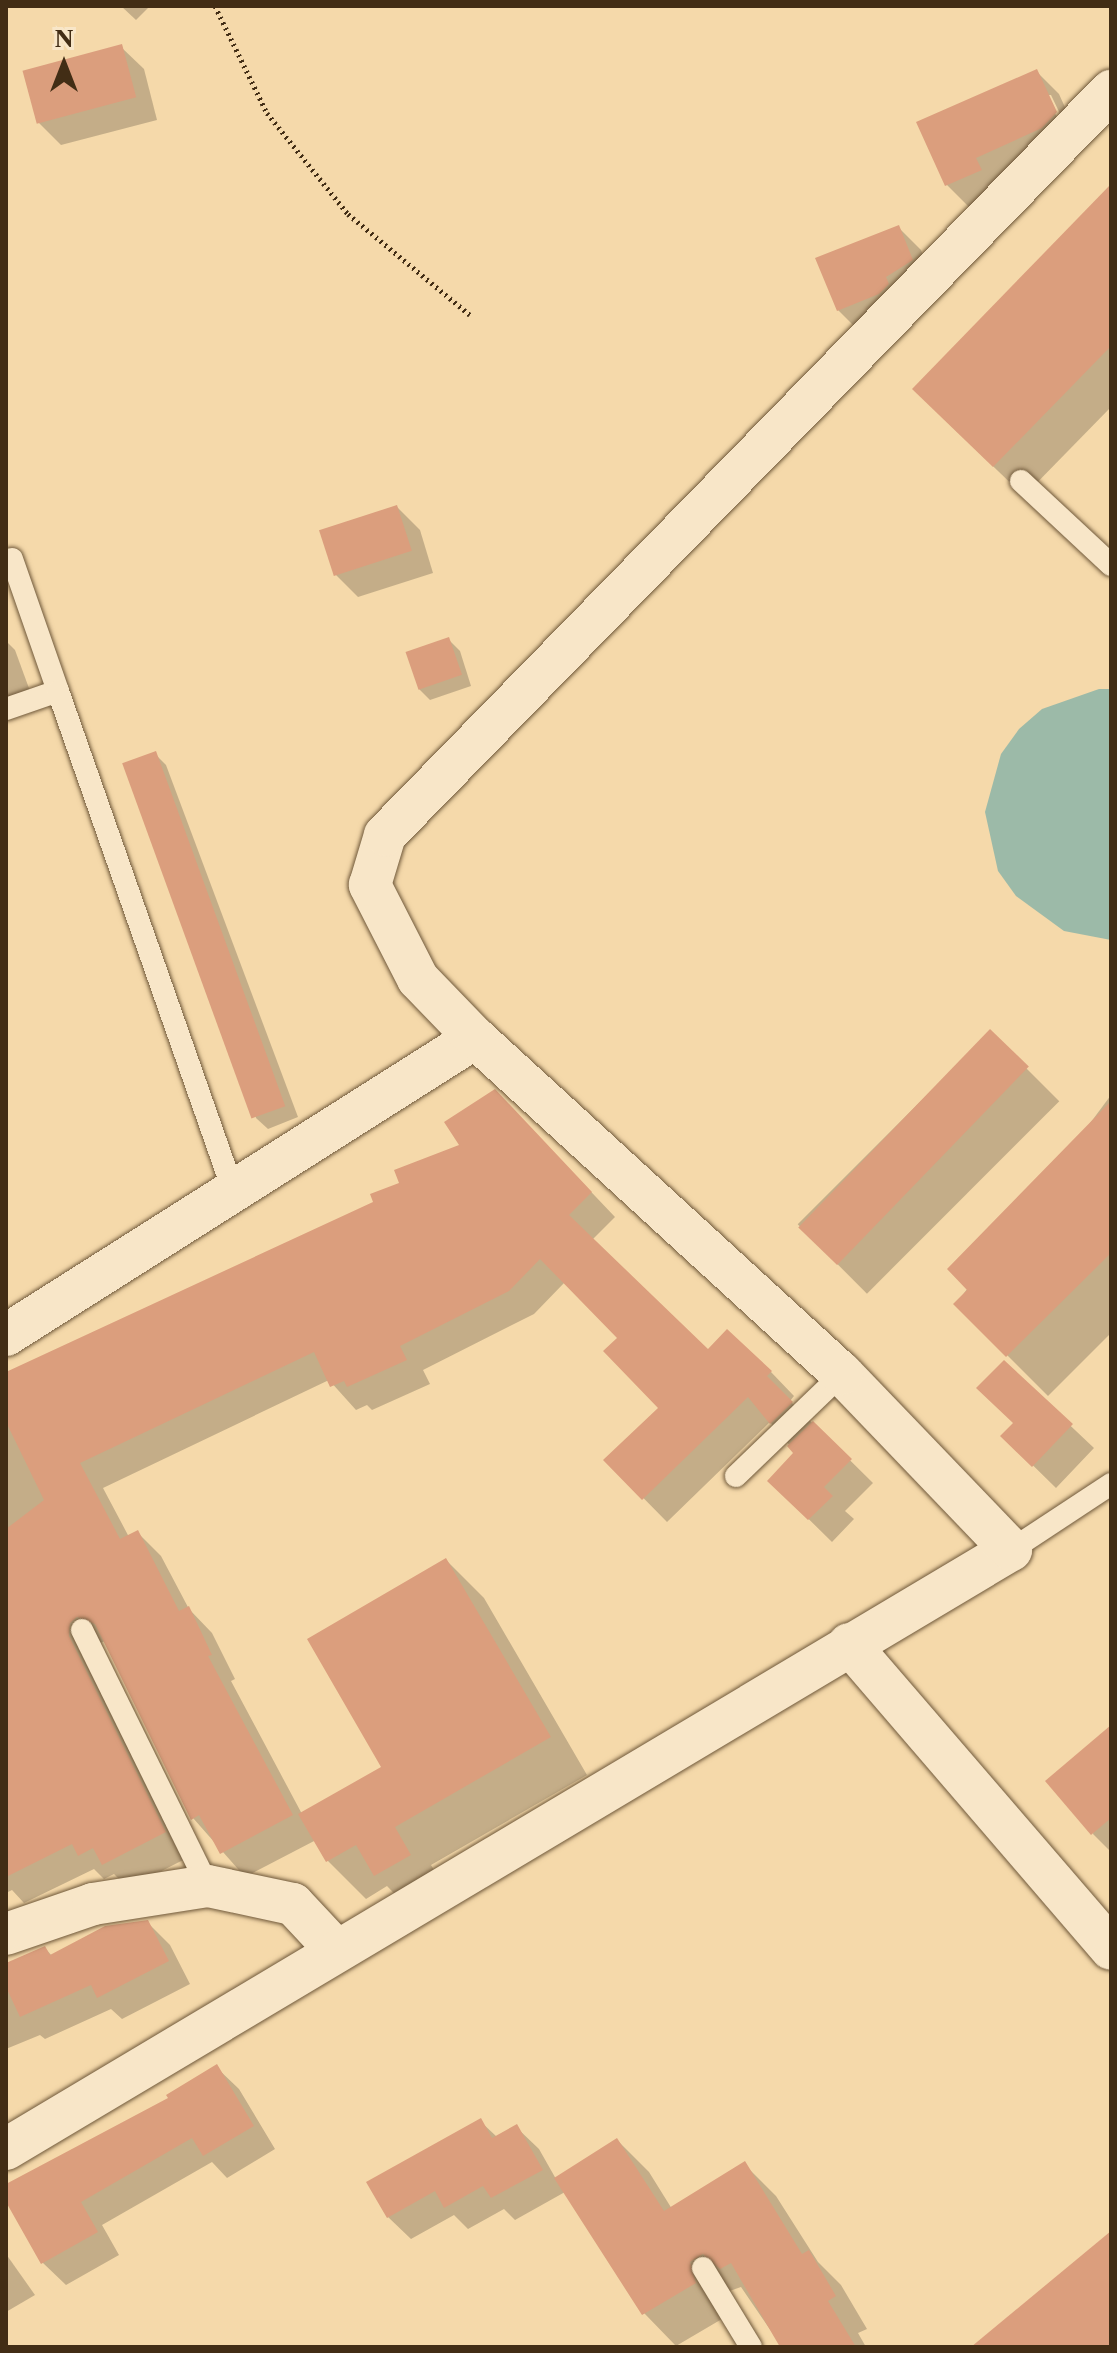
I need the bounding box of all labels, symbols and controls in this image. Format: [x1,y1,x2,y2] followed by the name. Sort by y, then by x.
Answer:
[24,24,104,104] north arrow
[54,26,74,53] text: N

